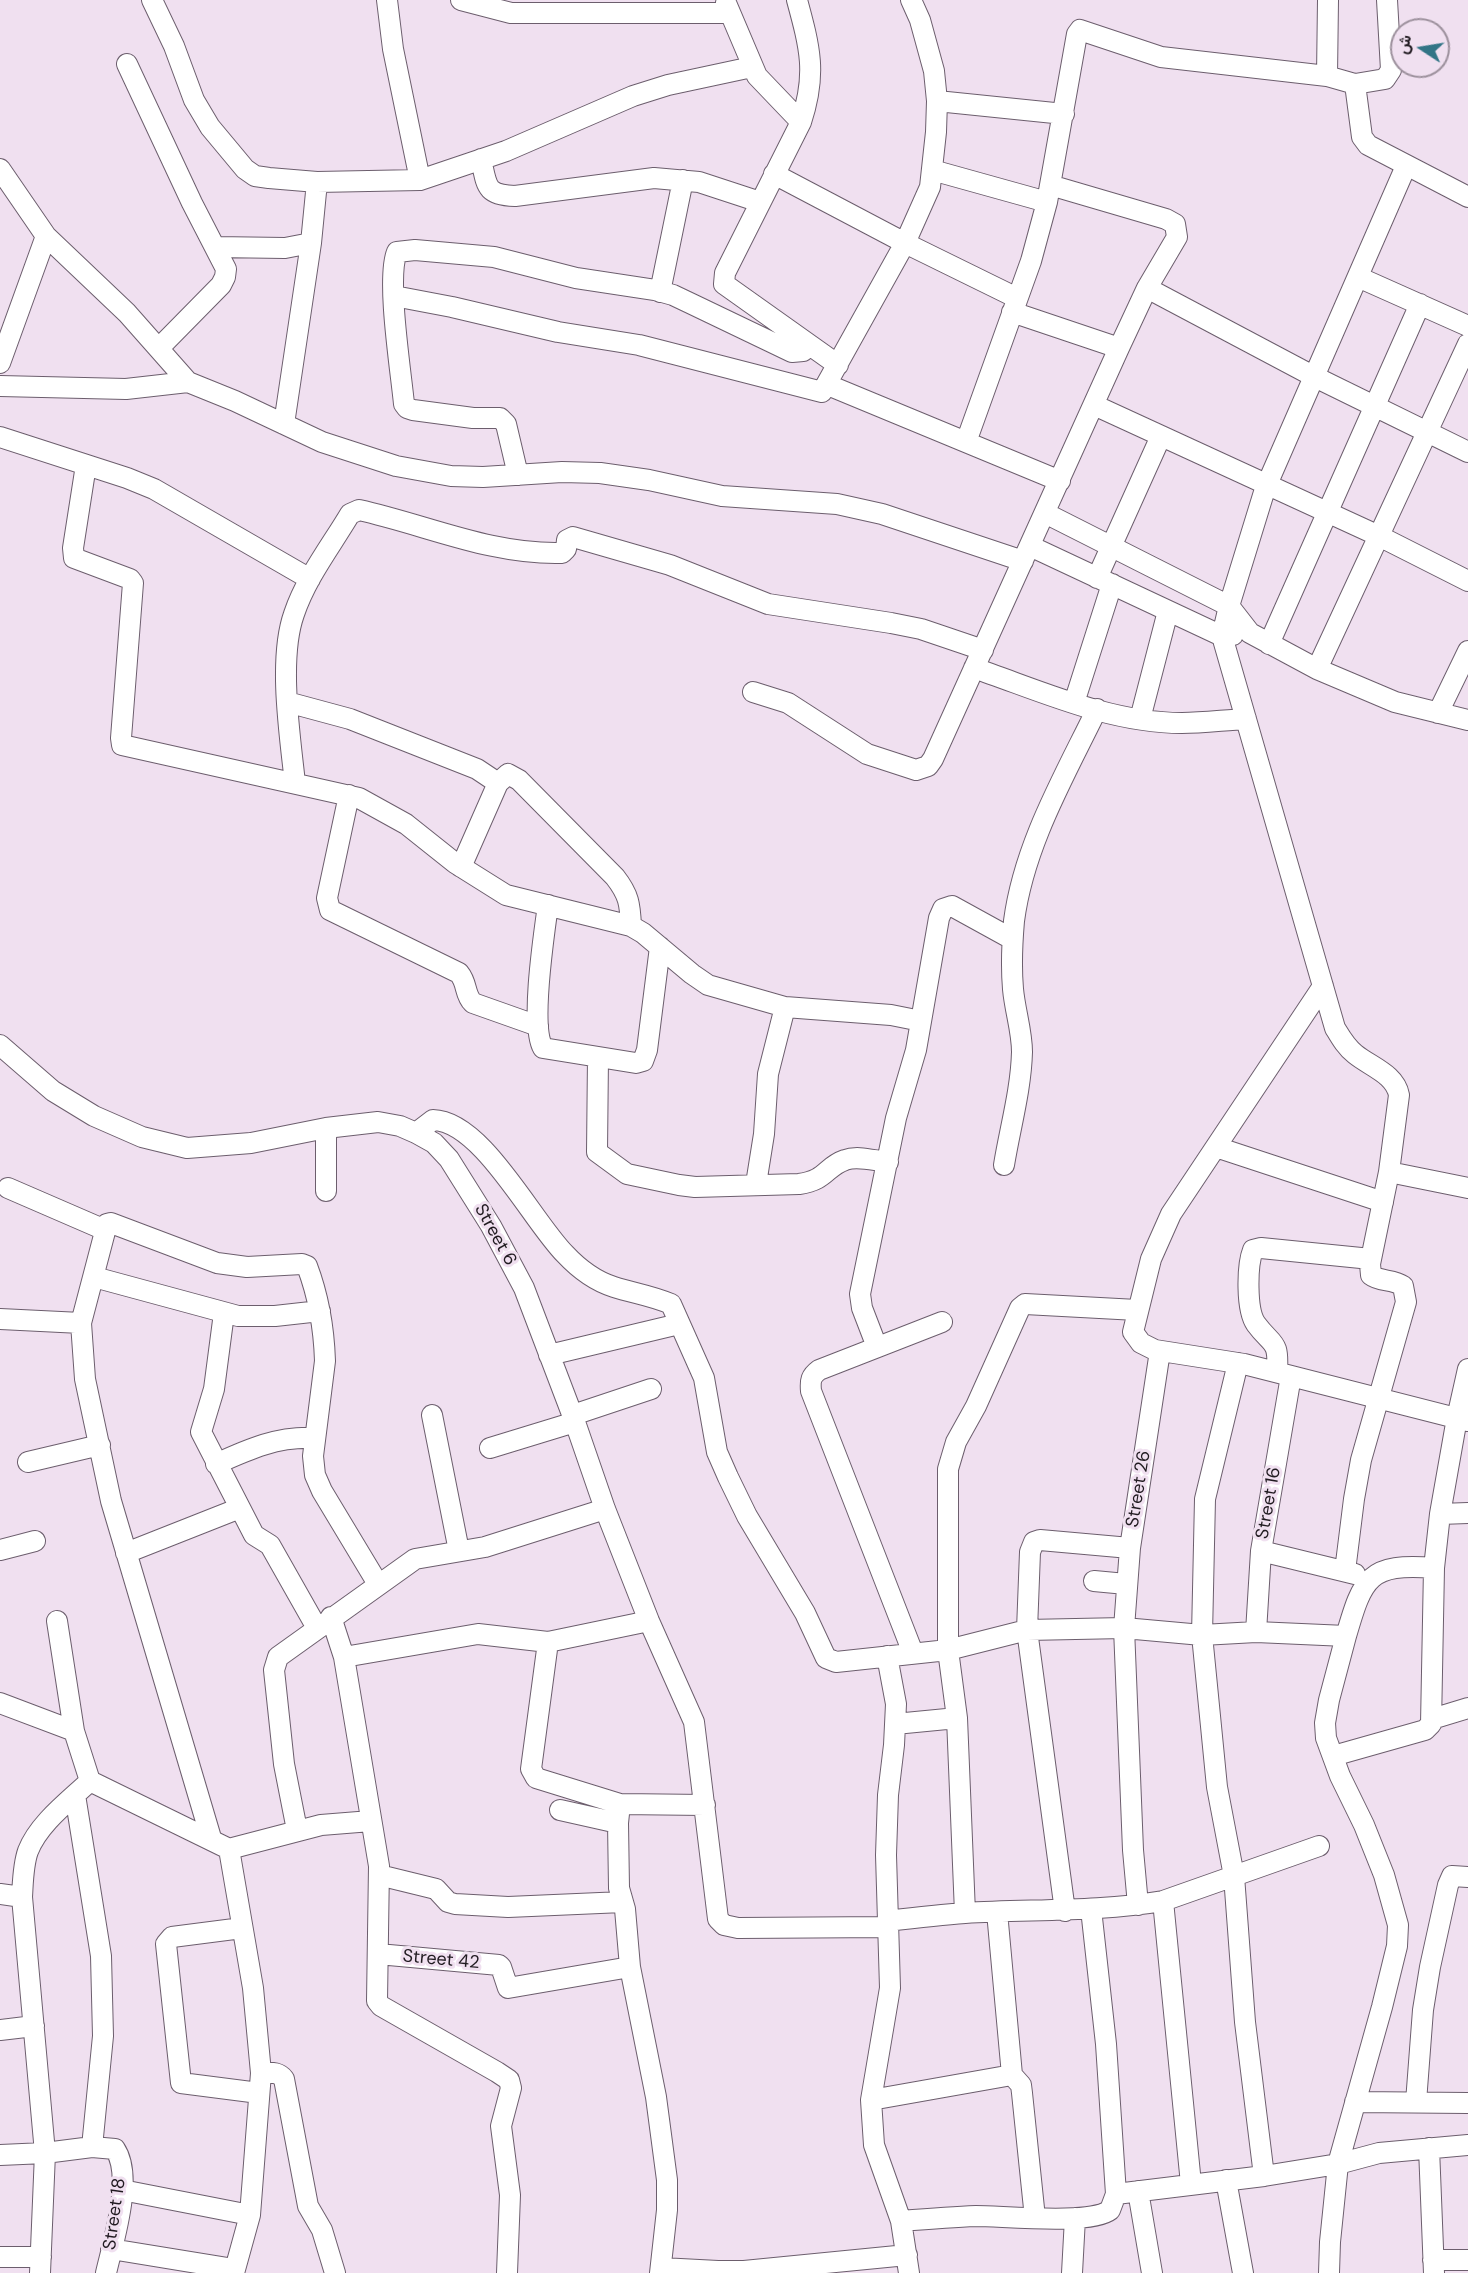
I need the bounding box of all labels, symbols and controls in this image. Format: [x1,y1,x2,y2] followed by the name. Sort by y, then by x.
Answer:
[1390,18,1450,78] north arrow
[1392,33,1416,56] text: ش
[469,1200,521,1270] street label: Street 6
[1122,1449,1156,1529] street label: Street 26
[1252,1465,1286,1541] street label: Street 16
[402,1946,480,1974] street label: Street 42
[99,2177,131,2251] street label: Street 18

